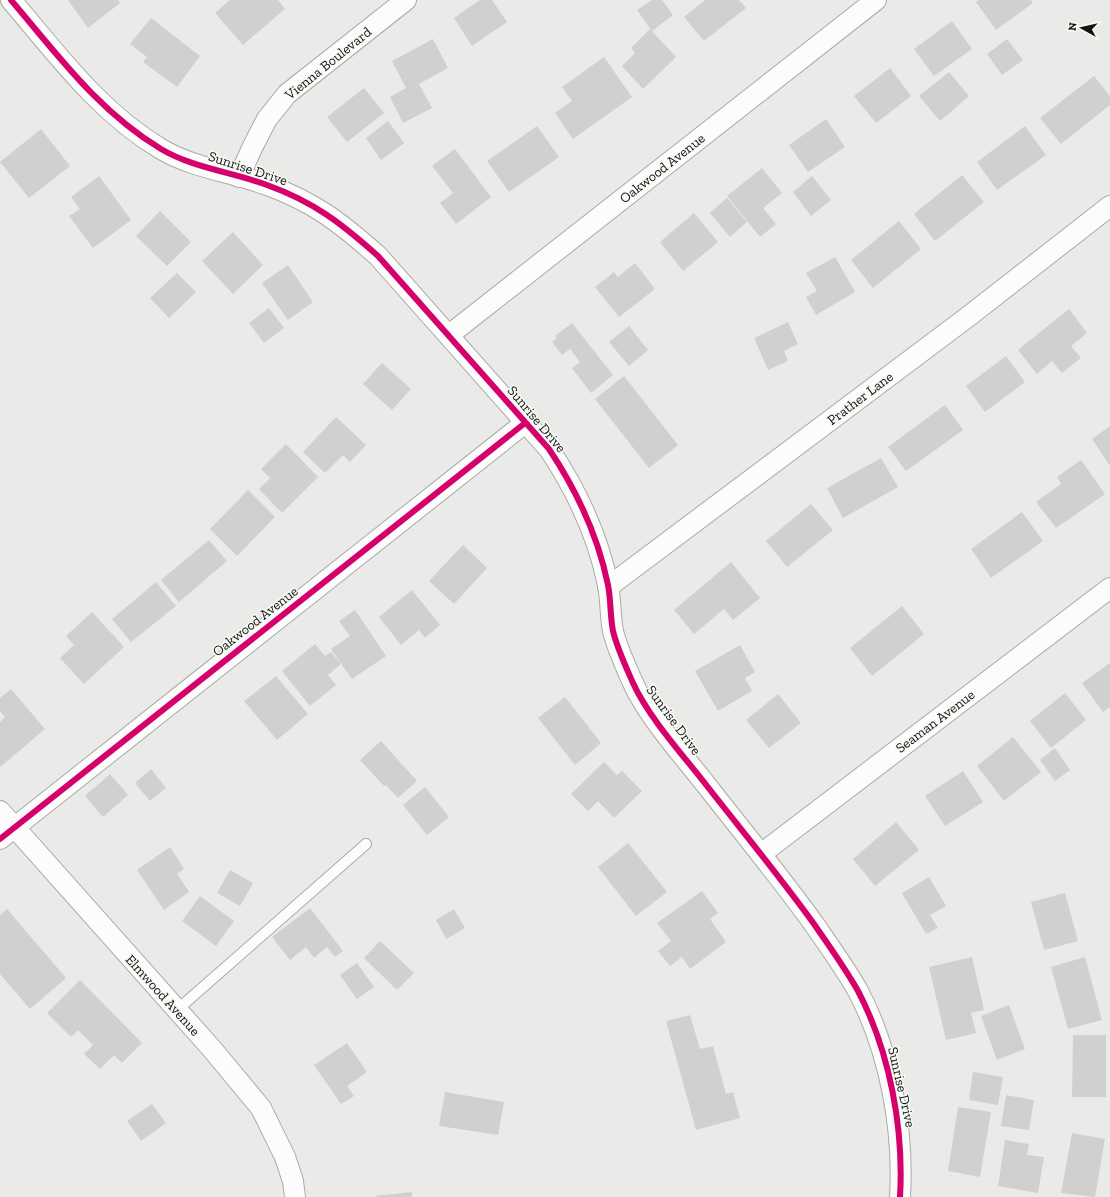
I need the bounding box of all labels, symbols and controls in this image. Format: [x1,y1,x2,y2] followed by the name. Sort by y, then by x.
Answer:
[1062,8,1102,48] north arrow
[1066,21,1080,32] text: N
[281,23,375,104] street label: Vienna Boulevard
[616,129,709,207] street label: Oakwood Avenue
[206,148,290,189] street label: Sunrise Drive
[824,368,897,429] street label: Prather Lane
[504,382,570,457] street label: Sunrise Drive
[209,582,302,660] street label: Oakwood Avenue
[643,682,705,759] street label: Sunrise Drive
[892,686,979,757] street label: Seaman Avenue
[122,951,204,1040] street label: Elmwood Avenue
[884,1045,919,1129] street label: Sunrise Drive

